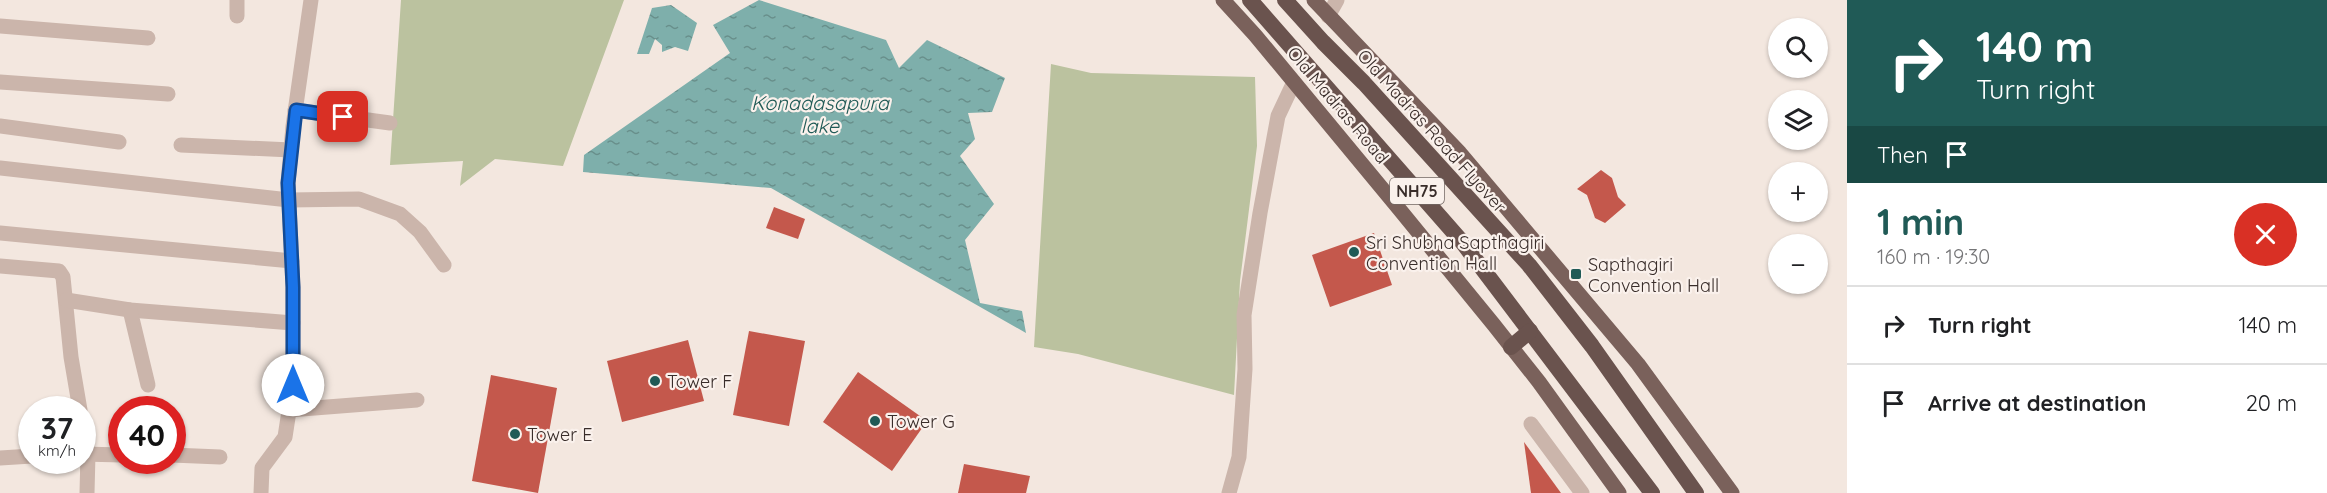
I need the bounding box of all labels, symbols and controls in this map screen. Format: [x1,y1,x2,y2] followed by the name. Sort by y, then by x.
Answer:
[1768,18,1828,294] map controls
[1768,18,1828,78] button: search
[1976,20,2093,73] text: 140 m
[1877,24,1955,102] icon: right
[1282,42,1394,168] street label: Old Madras Road
[1352,44,1512,218] street label: Old Madras Road Flyover
[1976,72,2095,106] text: Turn right
[751,90,891,138] water label: Konadasapura lake
[1768,90,1828,150] button: layers
[317,91,368,142] pin
[326,100,359,133] icon: arrive
[1940,138,1973,171] icon: arrive
[1877,141,1928,169] text: Then
[1768,162,1828,222] button: +
[1390,178,1444,204] road number: NH75
[1877,199,1964,244] text: 1 min
[2234,203,2297,266] button: close
[1366,231,1544,275] place label: Sri Shubha Sapthagiri Convention Hall
[1768,234,1828,294] button: −
[1877,244,1990,269] text: 160 m · 19:30
[1347,245,1361,259] marker: Sri Shubha Sapthagiri Convention Hall
[1588,253,1719,297] place label: Sapthagiri Convention Hall
[1569,267,1583,281] marker: Sapthagiri Convention Hall
[1877,309,1910,342] icon: right
[1928,311,2032,339] text: Turn right
[2238,311,2297,339] text: 140 m
[261,353,325,417] position arrow
[667,370,732,393] place label: Tower F
[648,374,662,388] marker: Tower F
[1877,387,1910,420] icon: arrive
[1928,389,2146,417] text: Arrive at destination
[2246,389,2297,417] text: 20 m
[108,396,186,474] speed limit sign: 40
[41,409,73,447] text: 37
[887,410,955,433] place label: Tower G
[868,414,882,428] marker: Tower G
[527,423,592,446] place label: Tower E
[508,427,522,441] marker: Tower E
[38,441,76,460] text: km/h

